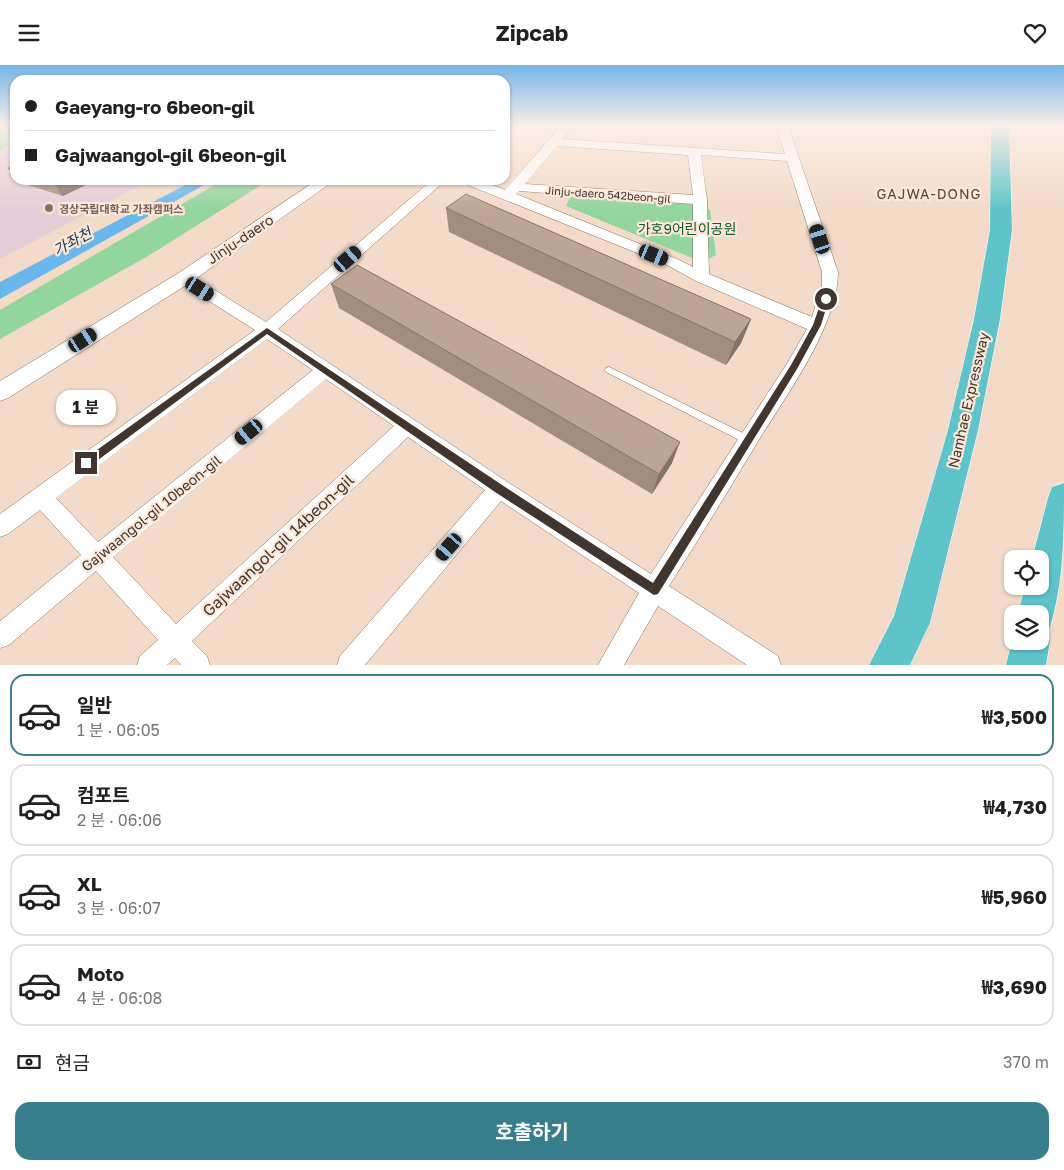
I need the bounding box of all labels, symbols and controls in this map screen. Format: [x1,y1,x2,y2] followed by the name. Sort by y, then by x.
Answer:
[15,19,43,47] icon: menu
[496,19,568,46] text: Zipcab
[1021,19,1049,47] icon: heart
[55,95,255,118] text: Gaeyang-ro 6beon-gil
[55,143,286,166] text: Gajwaangol-gil 6beon-gil
[545,183,672,205] street label: Jinju-daero 542beon-gil
[877,185,981,202] district label: GAJWA-DONG
[43,202,55,214] marker: 경상국립대학교 가좌캠퍼스
[59,202,183,215] place label: 경상국립대학교 가좌캠퍼스
[204,211,276,267] street label: Jinju-daero
[638,220,736,237] park label: 가호9어린이공원
[50,222,96,259] water label: 가좌천
[808,222,831,256] car
[637,242,670,268] car
[331,243,364,275] car
[183,275,216,303] car
[815,288,837,310] route start
[66,326,99,354] car
[944,330,992,470] street label: Namhae Expressway
[56,391,116,425] callout: 1 분
[73,397,99,417] text: 1 분
[232,417,265,447] car
[78,451,224,575] street label: Gajwaangol-gil 10beon-gil
[75,452,97,474] route end
[198,470,358,620] street label: Gajwaangol-gil 14beon-gil
[433,531,464,563] car
[1004,550,1049,650] map controls
[1004,550,1049,595] button: locate
[1004,605,1049,650] button: layers
[17,693,62,738] icon: car
[77,693,112,716] text: 일반
[982,705,1047,728] text: ₩3,500
[77,720,160,740] text: 1 분 · 06:05
[17,783,62,828] icon: car
[77,783,129,806] text: 컴포트
[984,795,1047,818] text: ₩4,730
[77,810,162,830] text: 2 분 · 06:06
[77,872,102,895] text: XL
[17,873,62,918] icon: car
[982,885,1047,908] text: ₩5,960
[77,898,161,918] text: 3 분 · 06:07
[77,962,124,985] text: Moto
[17,963,62,1008] icon: car
[982,975,1047,998] text: ₩3,690
[77,988,162,1008] text: 4 분 · 06:08
[15,1048,43,1076] icon: cash
[55,1051,90,1074] text: 현금
[1003,1052,1049,1072] text: 370 m
[15,1102,1049,1160] button: 호출하기

